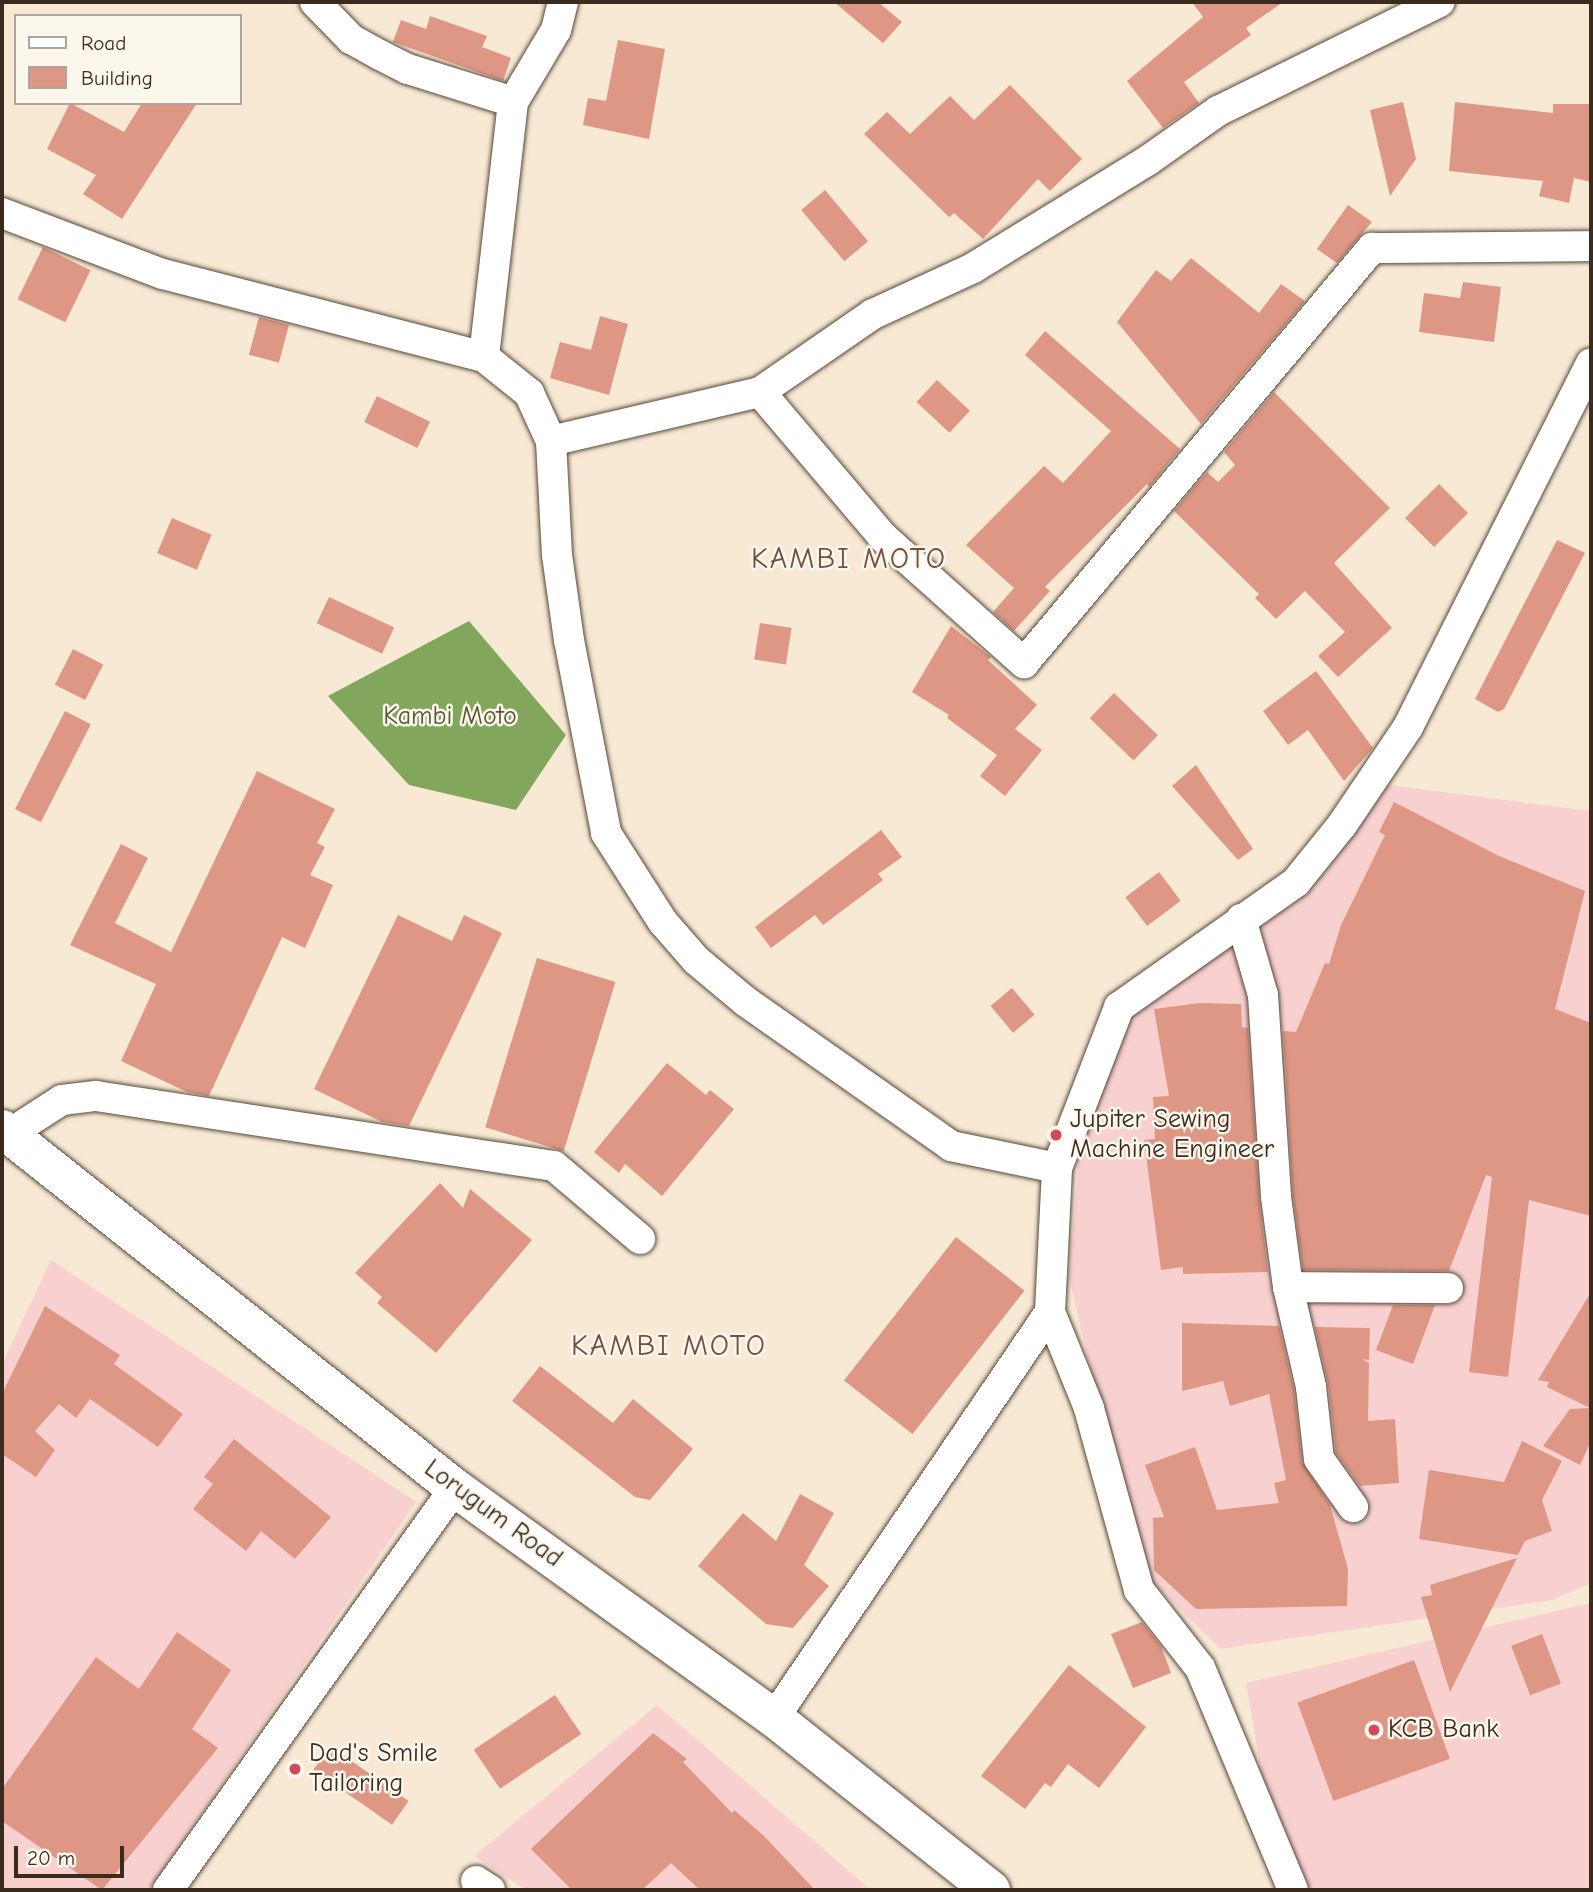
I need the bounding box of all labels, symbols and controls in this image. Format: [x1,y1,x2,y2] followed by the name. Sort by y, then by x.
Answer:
[14,14,242,105] legend
[81,31,126,55] text: Road
[81,66,153,90] text: Building
[752,541,946,577] district label: KAMBI MOTO
[383,701,517,733] park label: Kambi Moto
[1070,1104,1274,1166] place label: Jupiter Sewing Machine Engineer
[1048,1127,1064,1143] marker: Jupiter Sewing Machine Engineer
[572,1328,766,1364] district label: KAMBI MOTO
[418,1453,568,1575] street label: Lorugum Road
[1388,1714,1499,1746] place label: KCB Bank
[1366,1722,1382,1738] marker: KCB Bank
[309,1738,438,1800] place label: Dad's Smile Tailoring
[287,1761,303,1777] marker: Dad's Smile Tailoring
[18,1832,128,1876] scale bar
[27,1846,75,1870] text: 20 m

